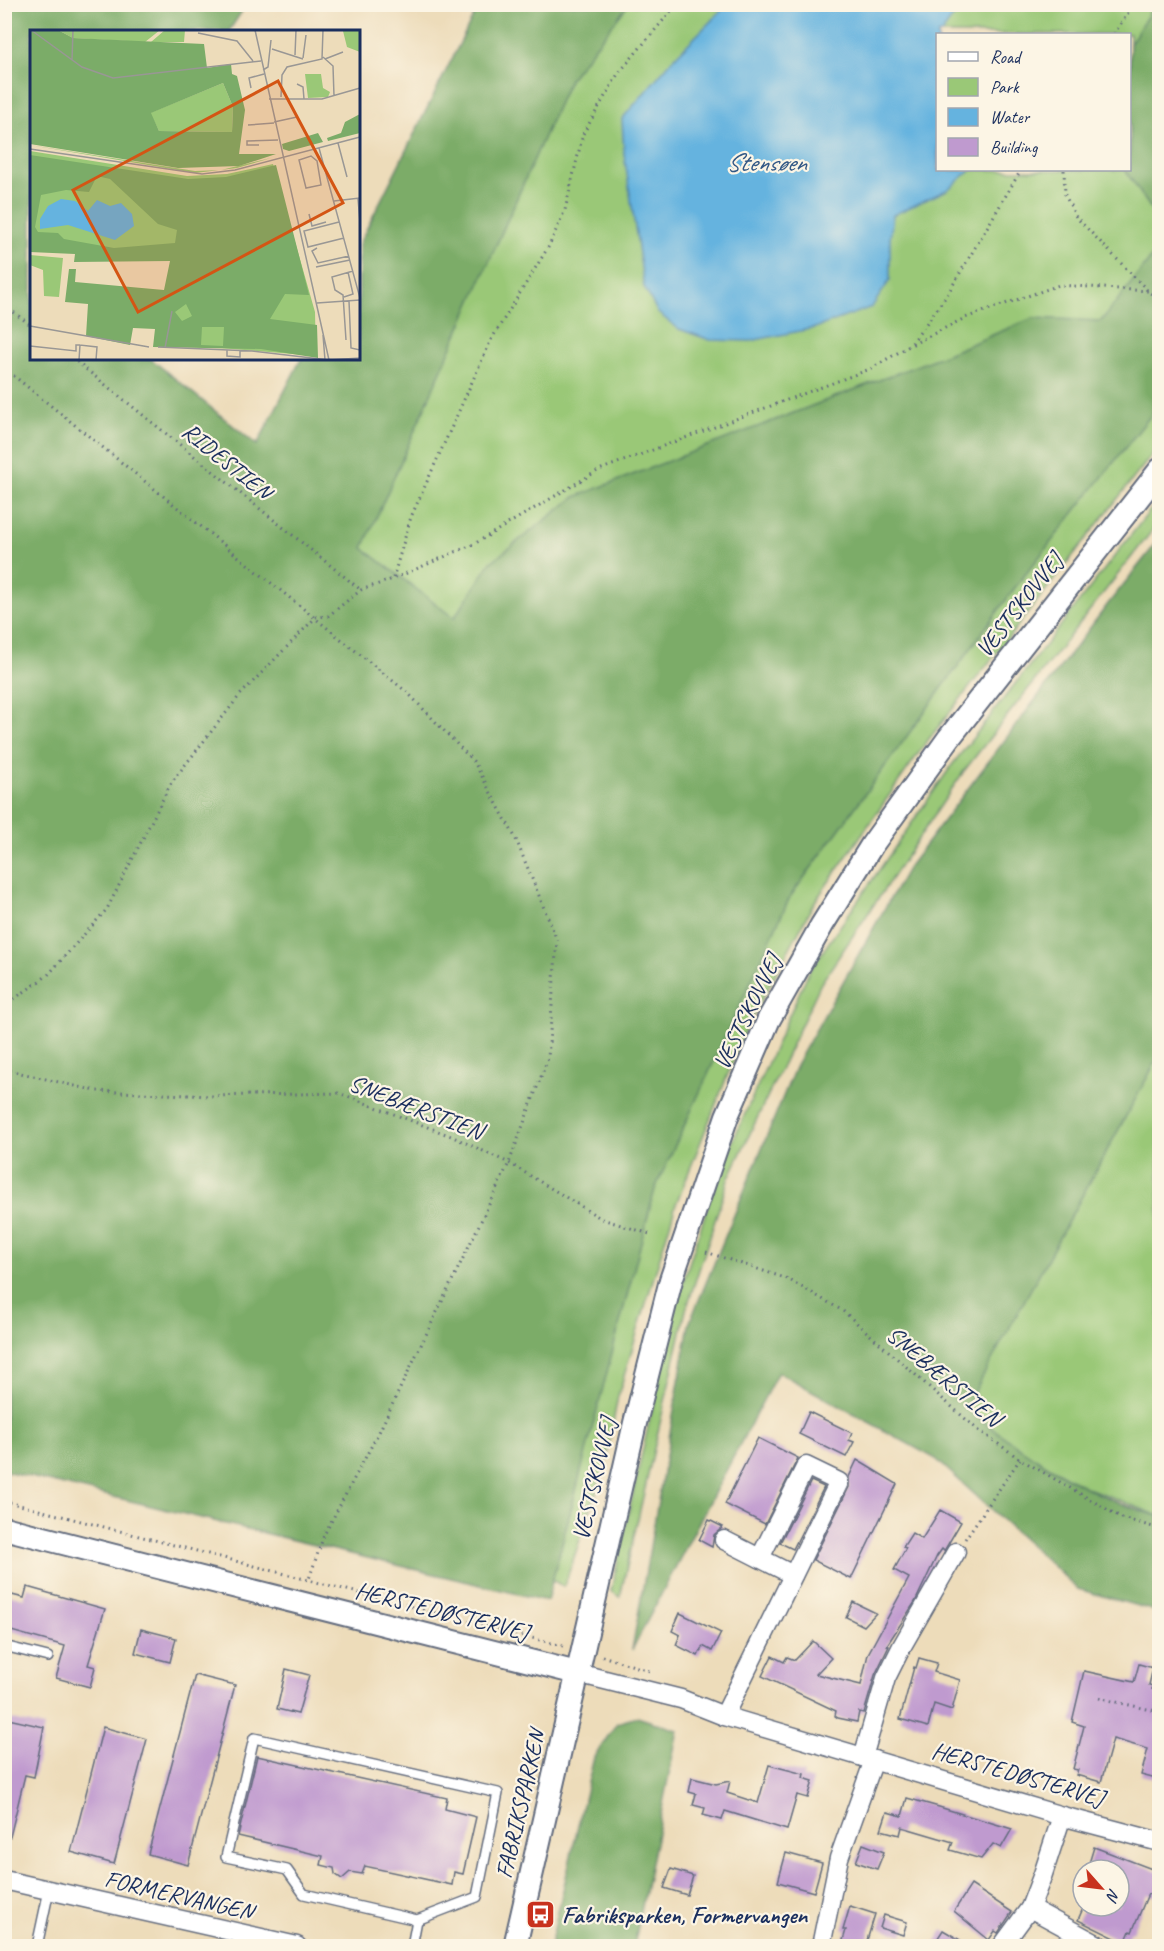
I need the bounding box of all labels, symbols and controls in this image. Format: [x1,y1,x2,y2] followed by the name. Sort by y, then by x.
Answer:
[30,30,360,360] inset map
[936,33,1131,171] legend
[990,46,1023,68] text: Road
[990,76,1020,98] text: Park
[990,106,1031,128] text: Water
[990,136,1039,158] text: Building
[726,146,808,179] water label: Stensøen
[176,416,281,508] street label: RIDESTIEN
[969,544,1071,663] street label: VESTSKOVVEJ
[706,946,789,1074] street label: VESTSKOVVEJ
[345,1068,490,1148] street label: SNEBÆRSTIEN
[880,1319,1010,1435] street label: SNEBÆRSTIEN
[565,1411,623,1543] street label: VESTSKOVVEJ
[352,1575,535,1648] street label: HERSTEDØSTERVEJ
[488,1724,552,1881] street label: FABRIKSPARKEN
[929,1735,1111,1814] street label: HERSTEDØSTERVEJ
[1071,1858,1131,1918] north arrow
[102,1863,260,1927] street label: FORMERVANGEN
[1101,1886,1125,1906] text: N
[525,1899,557,1931] bus stop icon: Fabriksparken, Formervangen
[562,1900,808,1930] place label: Fabriksparken, Formervangen

